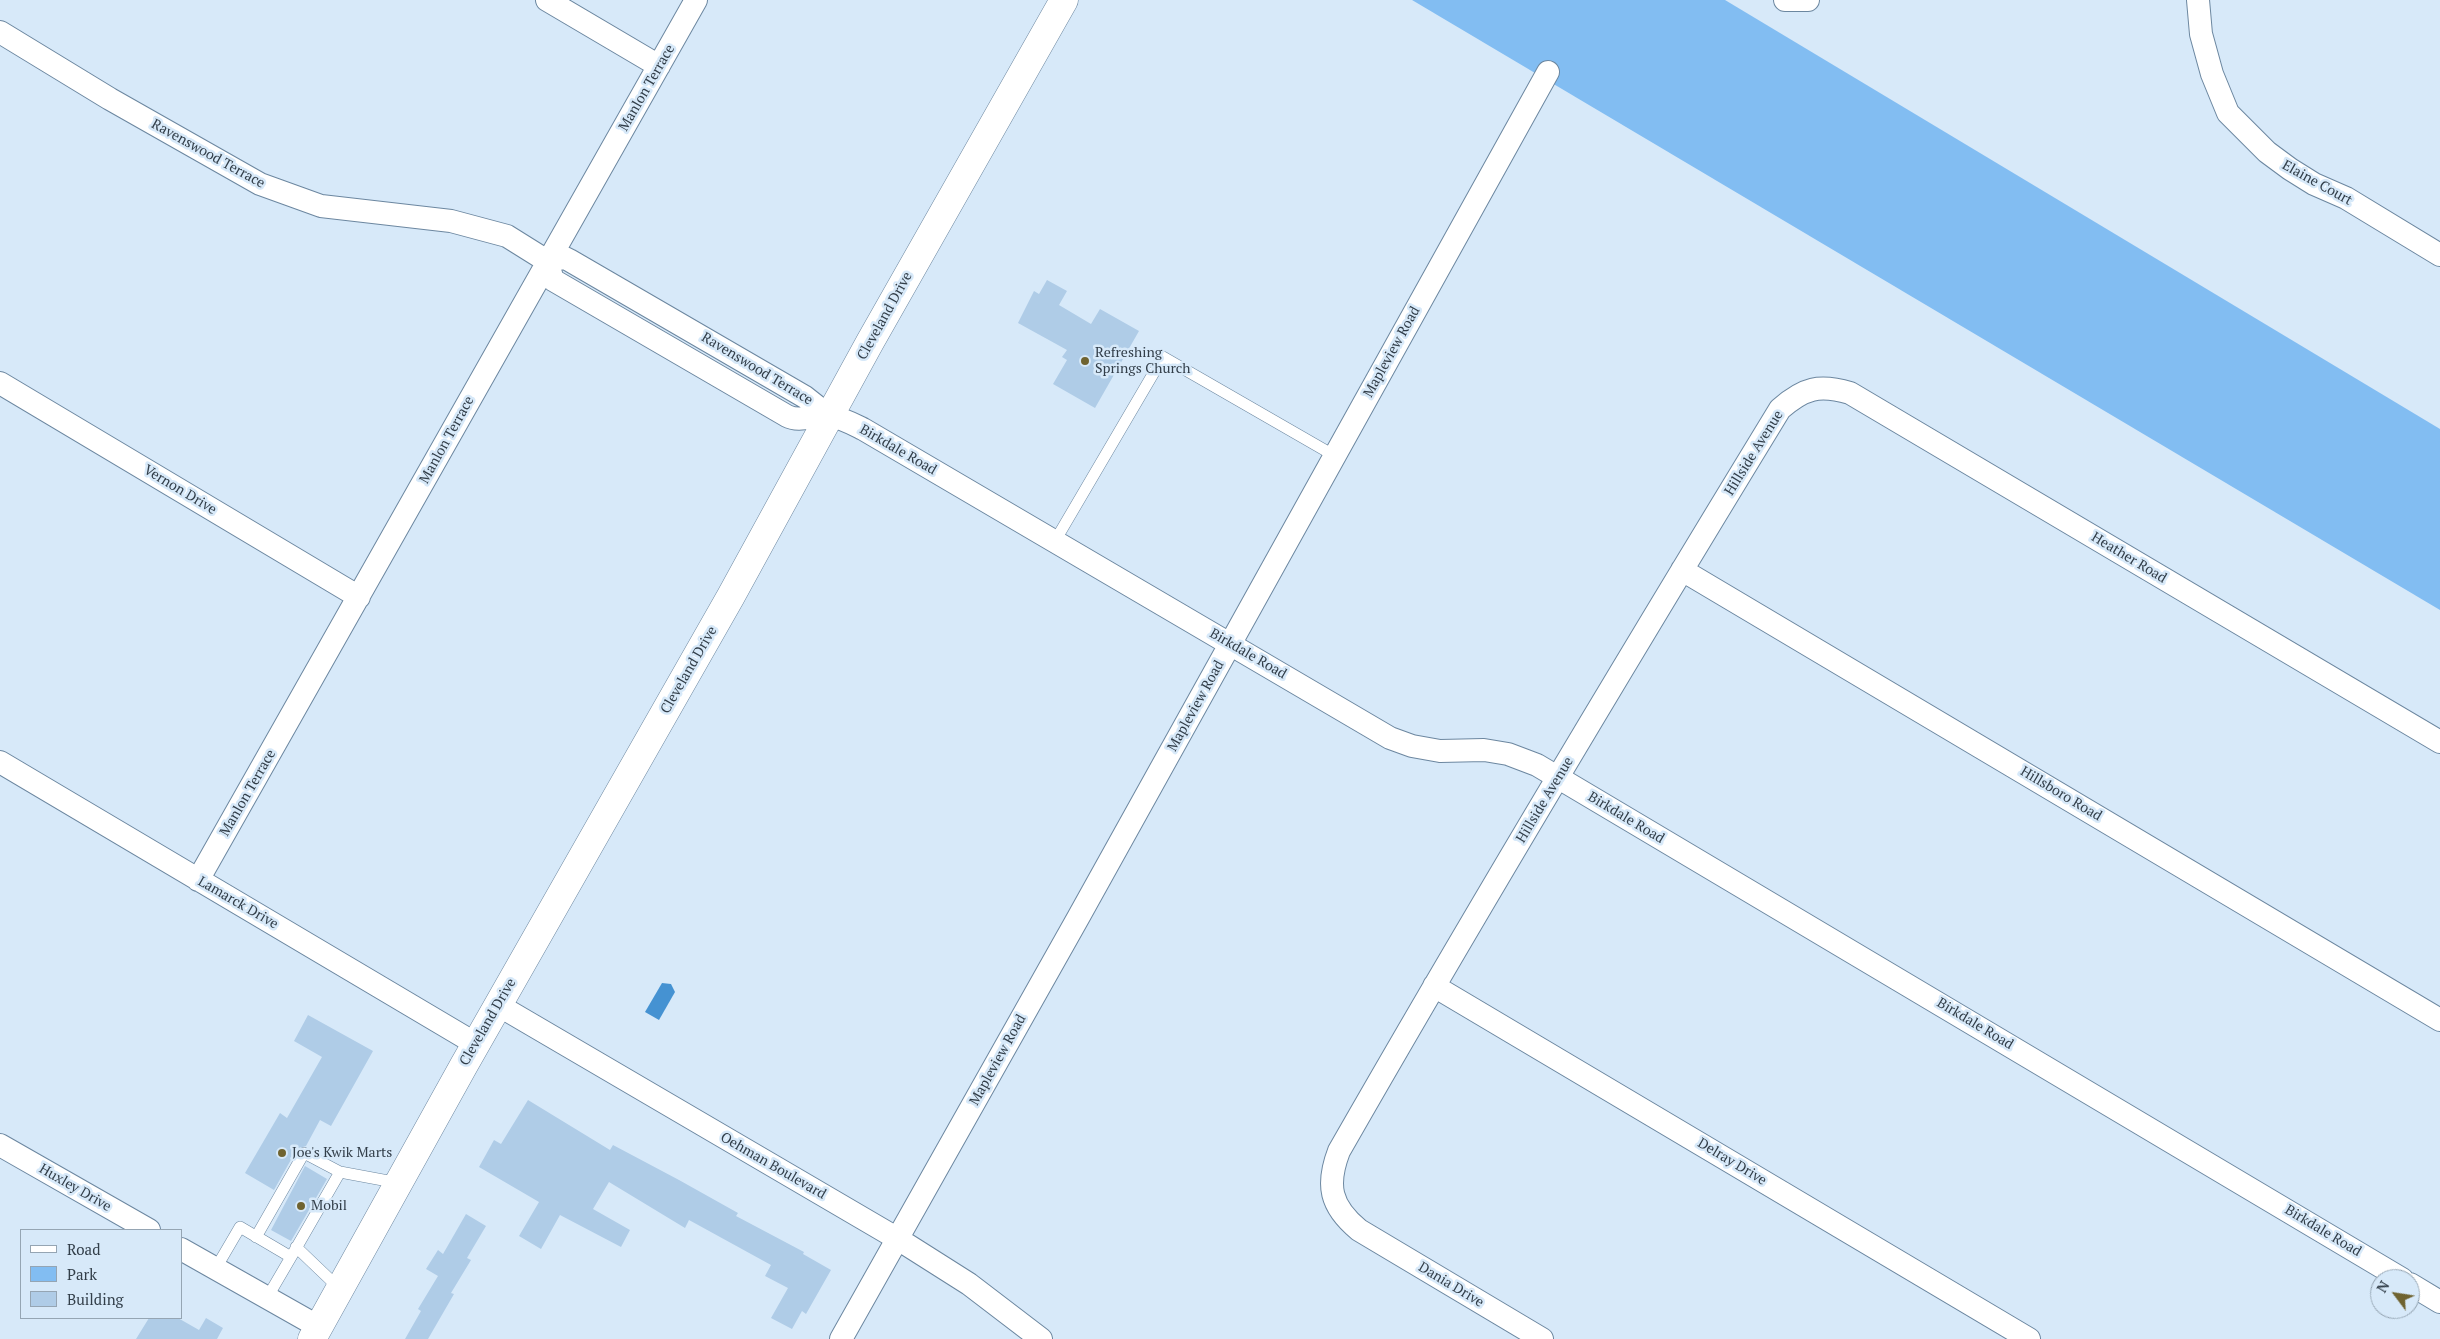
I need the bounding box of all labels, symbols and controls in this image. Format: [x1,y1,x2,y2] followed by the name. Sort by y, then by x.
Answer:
[615,42,679,134] street label: Manlon Terrace
[148,116,268,192] street label: Ravenswood Terrace
[2279,157,2355,209] street label: Elaine Court
[854,269,916,363] street label: Cleveland Drive
[1360,304,1424,400] street label: Mapleview Road
[698,329,816,409] street label: Ravenswood Terrace
[1095,345,1191,378] place label: Refreshing Springs Church
[1079,355,1091,367] marker: Refreshing Springs Church
[416,393,478,487] street label: Manlon Terrace
[1721,407,1787,499] street label: Hillside Avenue
[856,421,940,479] street label: Birkdale Road
[141,462,219,518] street label: Vernon Drive
[2088,529,2170,587] street label: Heather Road
[657,623,721,717] street label: Cleveland Drive
[1206,625,1290,683] street label: Birkdale Road
[1164,658,1228,754] street label: Mapleview Road
[216,747,280,839] street label: Manlon Terrace
[1513,754,1577,846] street label: Hillside Avenue
[2017,763,2105,825] street label: Hillsboro Road
[1585,789,1667,847] street label: Birkdale Road
[195,873,281,933] street label: Lamarck Drive
[456,975,520,1069] street label: Cleveland Drive
[1934,995,2016,1053] street label: Birkdale Road
[966,1012,1030,1108] street label: Mapleview Road
[717,1129,829,1203] street label: Oehman Boulevard
[1694,1135,1770,1189] street label: Delray Drive
[292,1145,392,1161] place label: Joe's Kwik Marts
[276,1147,288,1159] marker: Joe's Kwik Marts
[36,1161,114,1215] street label: Huxley Drive
[311,1198,347,1214] place label: Mobil
[295,1200,307,1212] marker: Mobil
[2282,1202,2364,1260] street label: Birkdale Road
[20,1229,182,1319] legend
[67,1239,100,1259] text: Road
[1415,1259,1487,1311] street label: Dania Drive
[67,1264,97,1284] text: Park
[2370,1269,2420,1319] north arrow
[2372,1277,2393,1296] text: N
[67,1289,124,1309] text: Building

